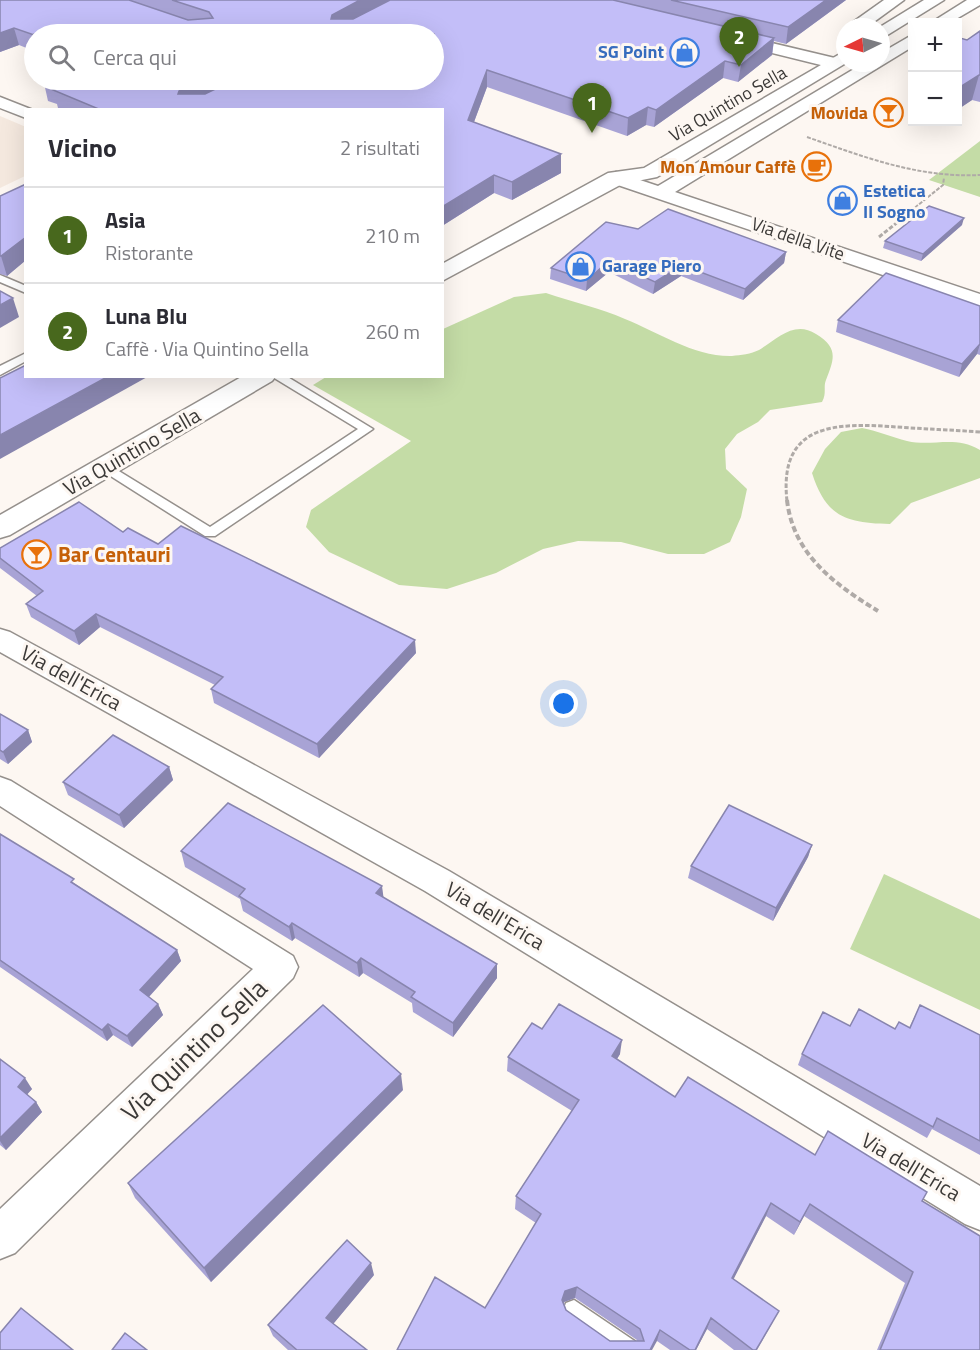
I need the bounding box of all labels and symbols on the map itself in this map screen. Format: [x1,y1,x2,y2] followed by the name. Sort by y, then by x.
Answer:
[720,17,758,67] pin: 2
[836,18,890,72] north arrow
[669,36,701,68] shop icon: SG Point
[598,38,664,65] place label: SG Point
[664,59,792,148] street label: Via Quintino Sella
[572,84,612,133] pin: 1
[873,97,905,129] bar icon: Movida
[811,99,868,126] place label: Movida
[801,151,833,183] cafe icon: Mon Amour Caffè
[660,153,796,180] place label: Mon Amour Caffè
[863,177,926,225] place label: Estetica Il Sogno
[826,185,858,217] shop icon: Estetica Il Sogno
[748,210,848,267] street label: Via della Vite
[565,250,597,282] shop icon: Garage Piero
[602,252,702,279] place label: Garage Piero
[57,399,207,503] street label: Via Quintino Sella
[58,538,171,570] place label: Bar Centauri
[21,539,53,571] bar icon: Bar Centauri
[15,636,128,718] street label: Via dell'Erica
[549,689,578,718] your location
[440,873,552,958] street label: Via dell'Erica
[112,969,276,1130] street label: Via Quintino Sella
[856,1124,968,1209] street label: Via dell'Erica

